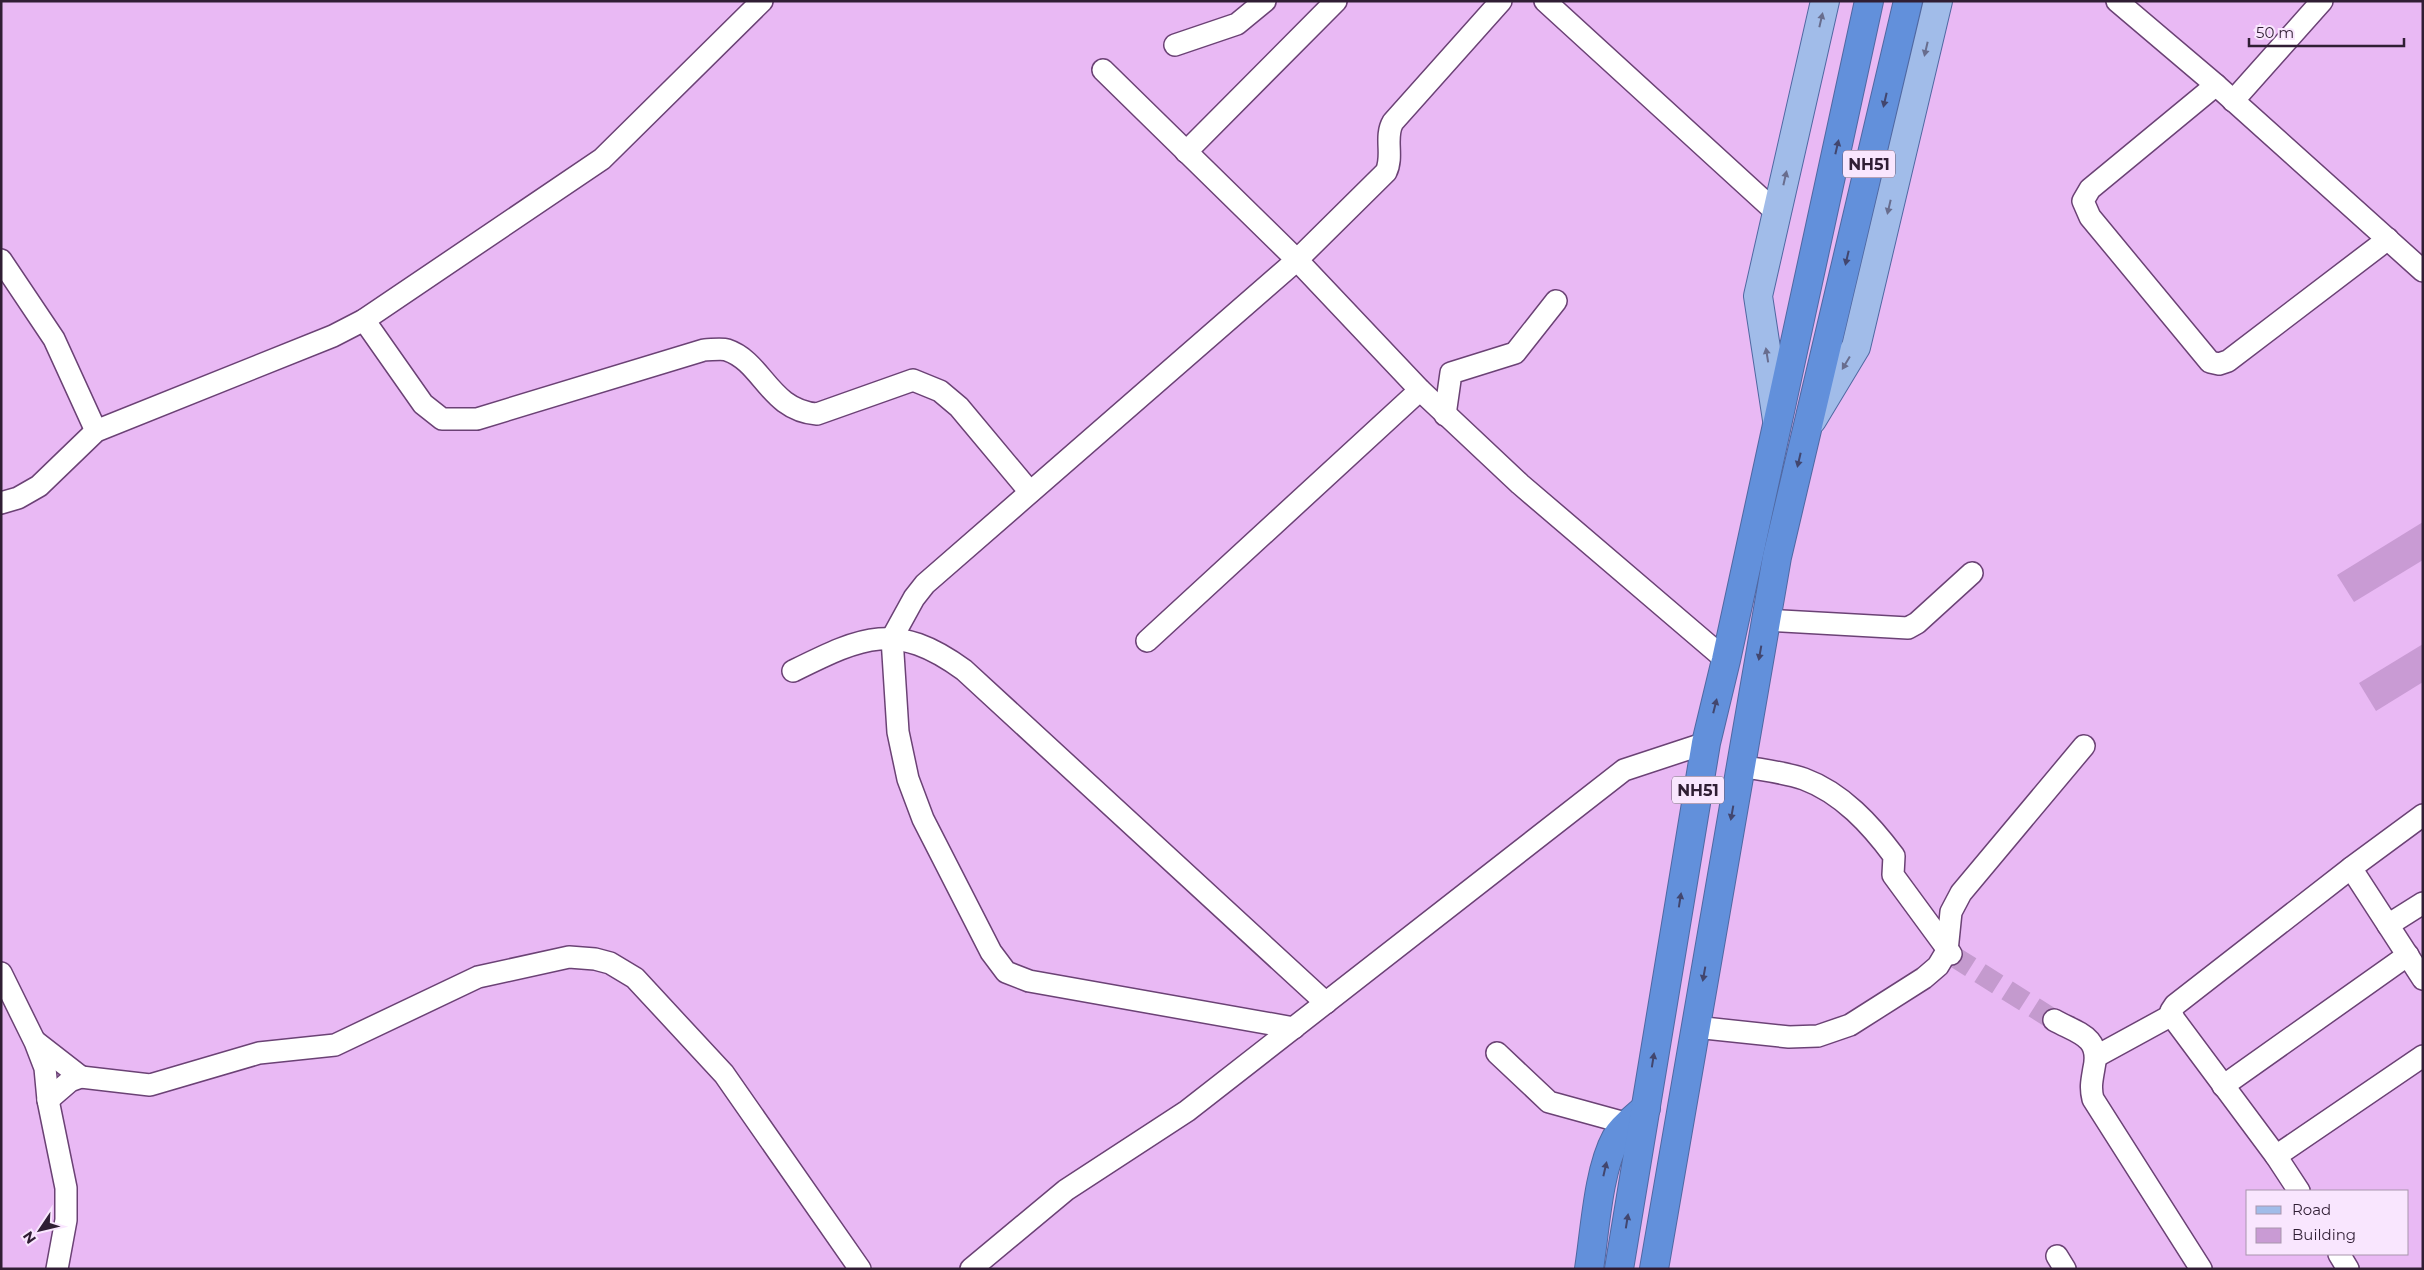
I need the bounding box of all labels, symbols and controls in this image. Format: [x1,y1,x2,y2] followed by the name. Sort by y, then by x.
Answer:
[1817,13,1825,28] one-way arrow
[2249,15,2404,47] scale bar
[2256,23,2294,42] text: 50 m
[1922,41,1930,56] one-way arrow
[1881,92,1889,107] one-way arrow
[1833,140,1841,155] one-way arrow
[1843,150,1895,178] road number: NH51
[1781,171,1789,186] one-way arrow
[1885,199,1893,214] one-way arrow
[1843,250,1851,265] one-way arrow
[1763,346,1771,362] one-way arrow
[1842,356,1851,369] one-way arrow
[1795,452,1803,467] one-way arrow
[1755,646,1763,662] one-way arrow
[1711,698,1719,713] one-way arrow
[1672,776,1724,804] road number: NH51
[1728,806,1736,822] one-way arrow
[1676,892,1684,908] one-way arrow
[1700,966,1708,982] one-way arrow
[1650,1052,1658,1068] one-way arrow
[1601,1161,1609,1176] one-way arrow
[2246,1190,2409,1255] legend
[2292,1200,2331,1219] text: Road
[15,1205,65,1255] north arrow
[1623,1212,1631,1228] one-way arrow
[2292,1225,2356,1244] text: Building
[19,1228,40,1247] text: N

